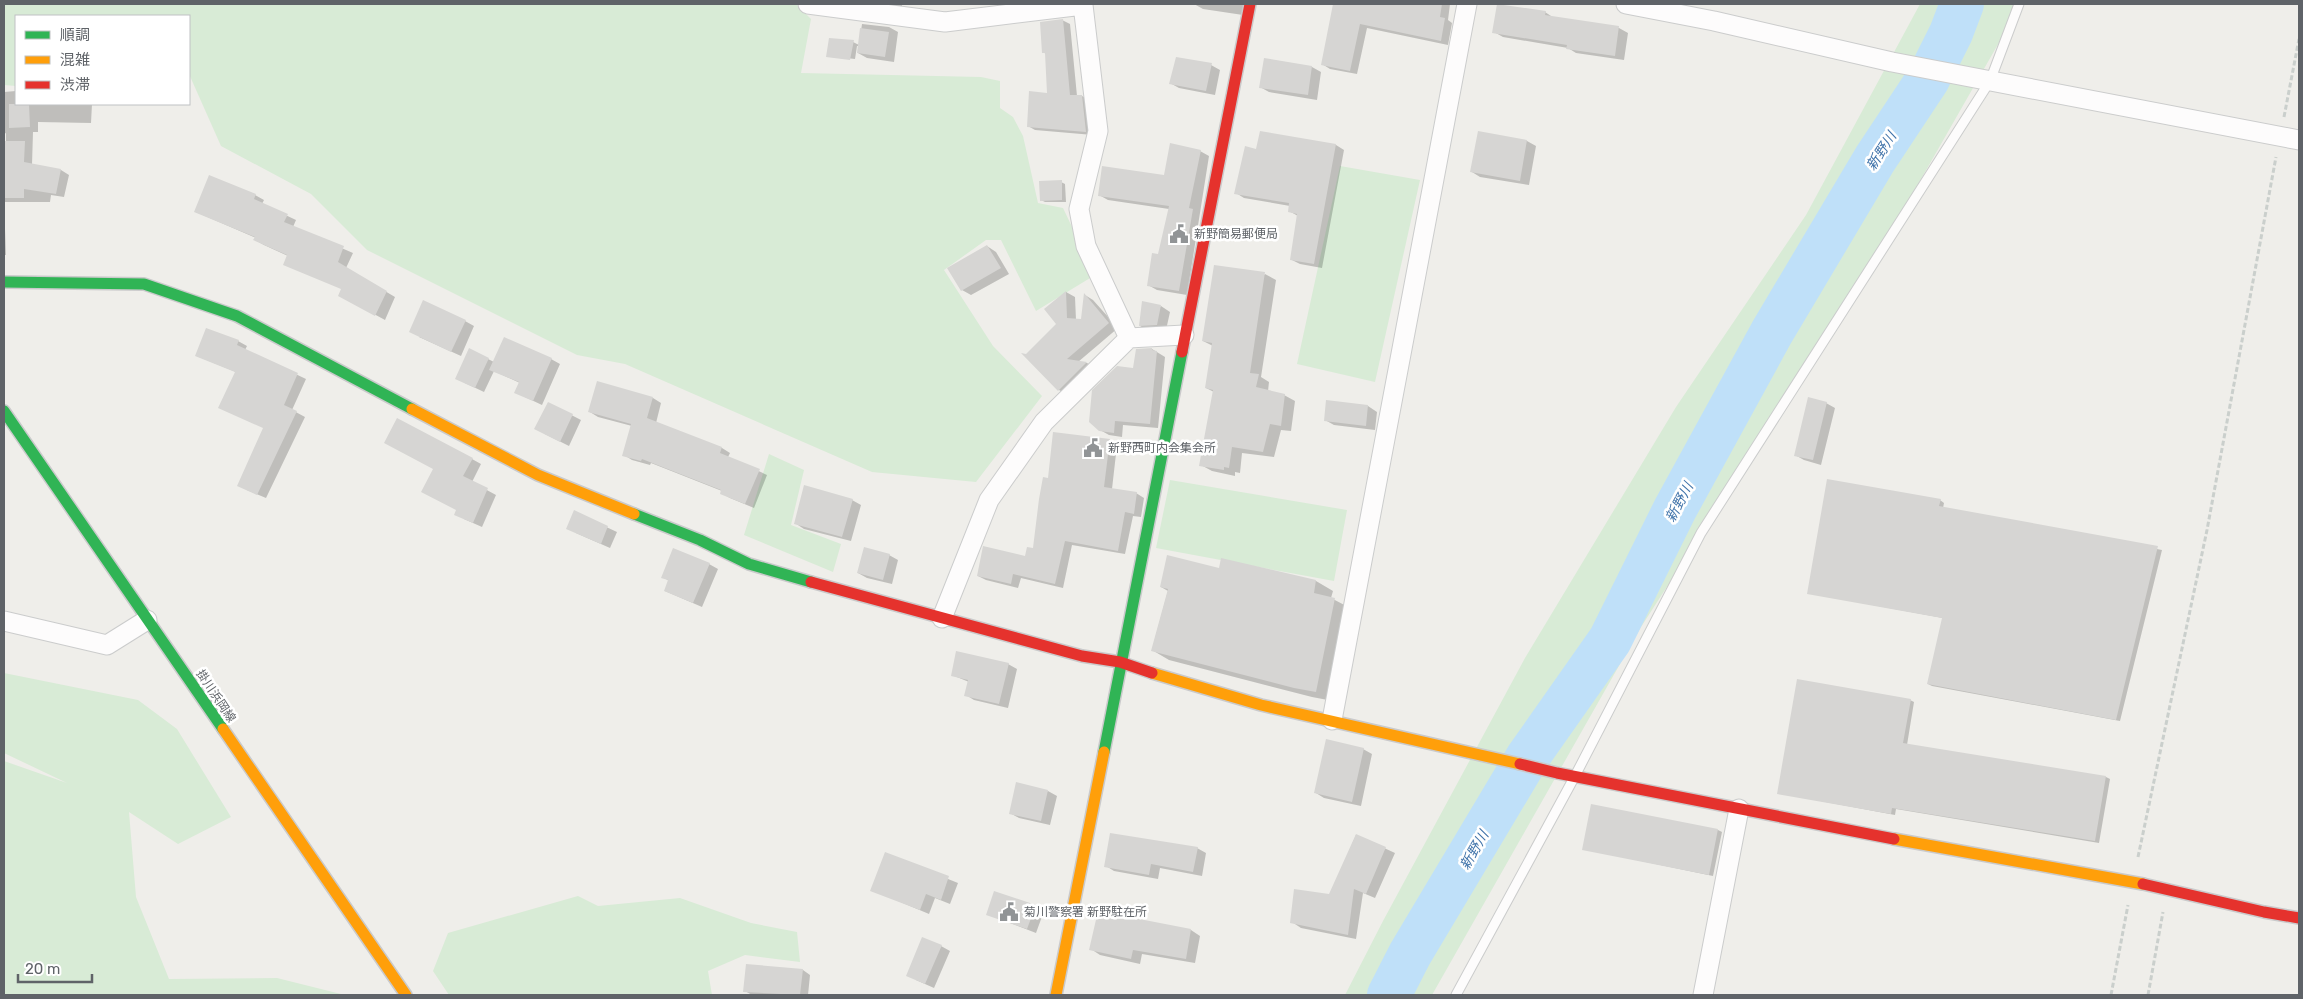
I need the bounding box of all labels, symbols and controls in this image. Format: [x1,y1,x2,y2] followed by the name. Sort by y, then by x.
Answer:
[15,15,190,105] legend
[60,26,90,44] text: 順調
[60,51,90,69] text: 混雑
[60,76,90,94] text: 渋滞
[1863,127,1901,174] water label: 新野川
[1168,223,1190,245] public building icon: 新野簡易郵便局
[1194,227,1278,241] place label: 新野簡易郵便局
[1082,437,1104,459] public building icon: 新野西町内会集会所
[1108,441,1216,455] place label: 新野西町内会集会所
[1662,478,1698,525] water label: 新野川
[193,667,239,725] street label: 掛川浜岡線
[1457,826,1493,873] water label: 新野川
[998,901,1020,923] public building icon: 菊川警察署 新野駐在所
[1024,905,1147,919] place label: 菊川警察署 新野駐在所
[18,952,91,984] scale bar
[25,960,60,978] text: 20 m

